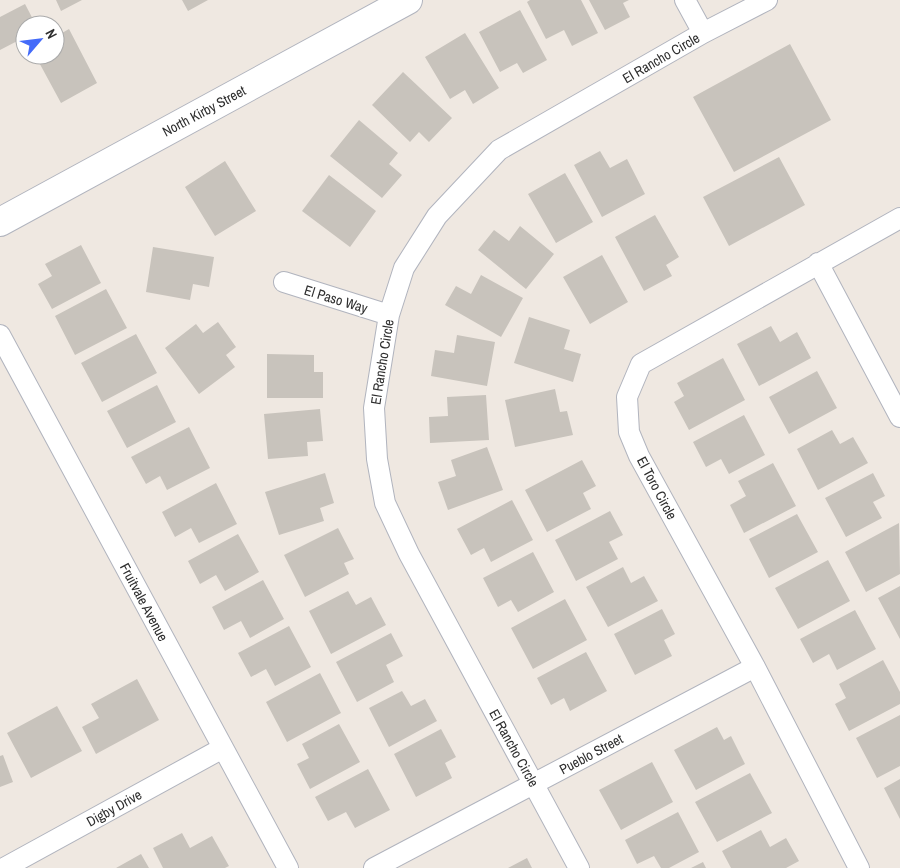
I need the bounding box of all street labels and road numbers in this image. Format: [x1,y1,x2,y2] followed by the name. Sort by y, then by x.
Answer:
[619,29,703,87] street label: El Rancho Circle
[159,81,249,141] street label: North Kirby Street
[302,281,370,317] street label: El Paso Way
[366,318,398,406] street label: El Rancho Circle
[633,453,681,523] street label: El Toro Circle
[116,560,172,644] street label: Fruitvale Avenue
[485,706,543,790] street label: El Rancho Circle
[556,730,626,778] street label: Pueblo Street
[83,785,145,831] street label: Digby Drive

